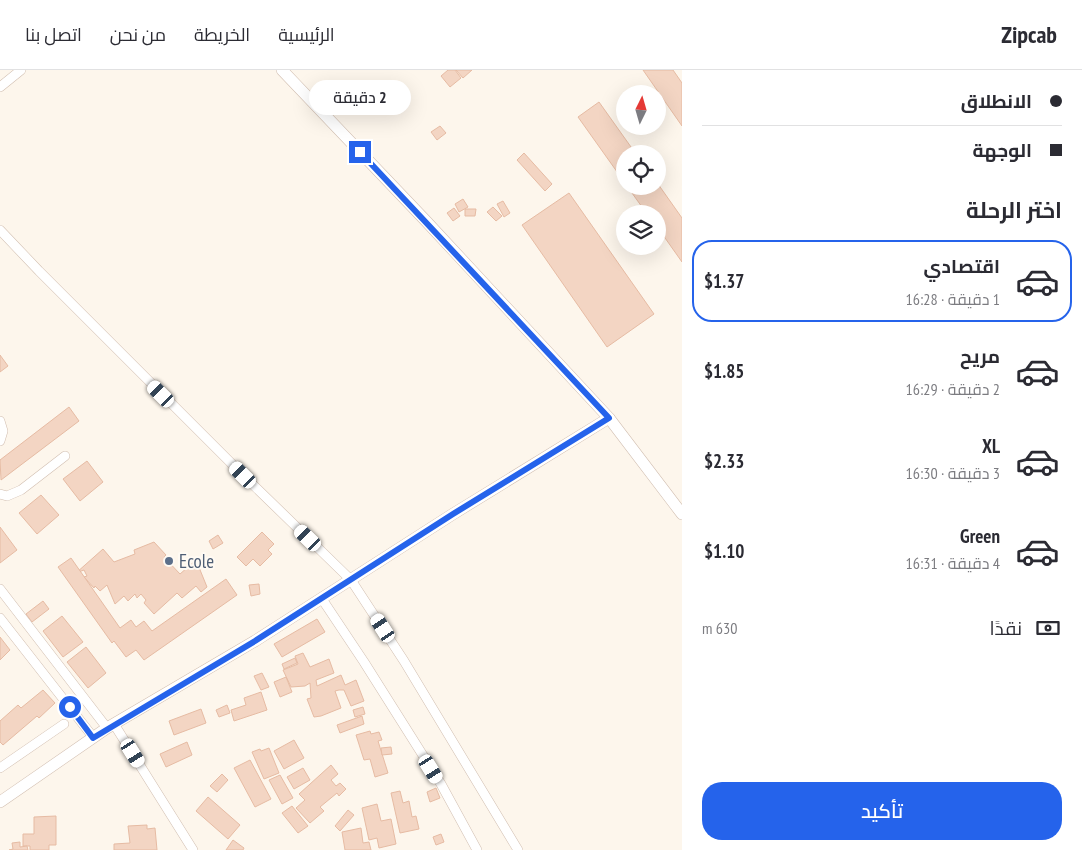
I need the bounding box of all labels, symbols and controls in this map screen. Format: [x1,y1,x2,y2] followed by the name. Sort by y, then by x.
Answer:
[1001,19,1057,50] text: Zipcab
[25,23,82,46] text: اتصل بنا
[110,23,166,46] text: من نحن
[194,23,250,46] text: الخريطة
[278,23,335,46] text: الرئيسية
[309,79,411,114] callout: 2 دقيقة
[616,85,666,135] north arrow
[616,85,666,255] map controls
[333,87,387,107] text: 2 دقيقة
[961,89,1032,113] text: الانطلاق
[972,138,1032,162] text: الوجهة
[349,141,371,163] route end
[616,145,666,195] button: locate
[966,196,1062,224] text: اختر الرحلة
[616,205,666,255] button: layers
[924,254,1000,278] text: اقتصادي
[1015,259,1060,304] icon: car
[704,269,744,293] text: $1.37
[905,289,1000,309] text: 1 دقيقة · 16:28
[960,344,1000,368] text: مريح
[1015,349,1060,394] icon: car
[704,359,744,383] text: $1.85
[145,378,176,410] car
[905,379,1000,399] text: 2 دقيقة · 16:29
[982,434,1000,458] text: XL
[1015,439,1060,484] icon: car
[704,449,744,473] text: $2.33
[227,459,258,491] car
[905,463,1000,483] text: 3 دقيقة · 16:30
[291,522,324,554] car
[960,524,1000,548] text: Green
[1015,529,1060,574] icon: car
[704,539,744,563] text: $1.10
[179,549,214,573] place label: Ecole
[905,553,1000,573] text: 4 دقيقة · 16:31
[163,555,175,567] marker: Ecole
[368,611,397,645] car
[1034,614,1062,642] icon: cash
[990,616,1022,640] text: نقدًا
[702,618,737,638] text: 630 m
[59,696,81,718] route start
[118,736,147,770] car
[416,752,445,786] car
[702,782,1062,840] button: تأكيد

